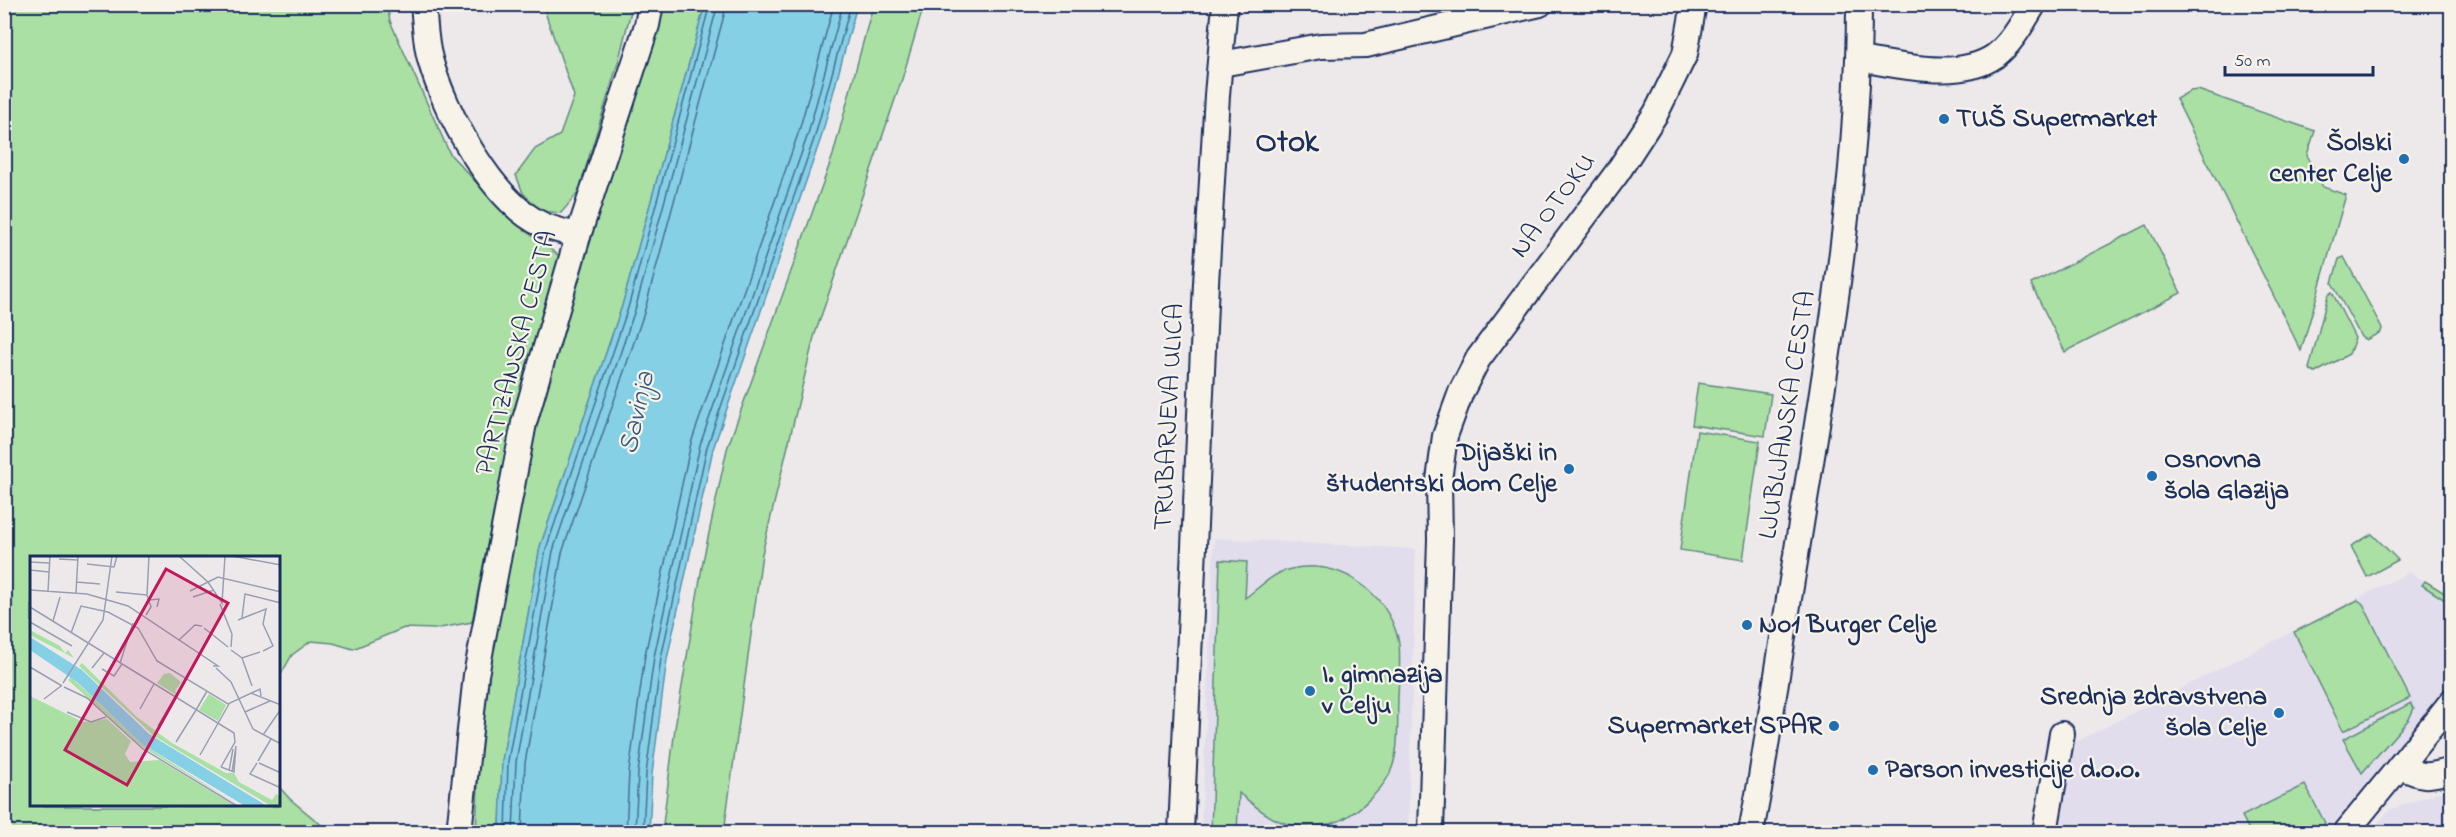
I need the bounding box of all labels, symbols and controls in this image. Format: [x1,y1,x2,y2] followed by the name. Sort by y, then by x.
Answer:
[2225,39,2374,77] scale bar
[2234,49,2271,75] text: 50 m
[1956,100,2158,139] place label: TUŠ Supermarket
[1937,112,1951,126] marker: TUŠ Supermarket
[1255,119,1319,167] district label: Otok
[2269,124,2393,194] place label: Šolski center Celje
[1501,145,1607,267] street label: NA OTOKU
[2397,152,2411,166] marker: Šolski center Celje
[466,226,568,480] street label: PARTIZANSKA CESTA
[1749,288,1827,542] street label: LJUBLJANSKA CESTA
[1145,302,1195,532] street label: TRUBARJEVA ULICA
[609,367,668,458] water label: Savinja
[1326,434,1558,504] place label: Dijaški in študentski dom Celje
[2164,441,2289,511] place label: Osnovna šola Glazija
[1562,462,1576,476] marker: Dijaški in študentski dom Celje
[2145,469,2159,483] marker: Osnovna šola Glazija
[30,556,280,807] inset map
[1759,606,1938,646] place label: No1 Burger Celje
[1740,618,1754,632] marker: No1 Burger Celje
[1321,656,1443,726] place label: I. gimnazija v Celju
[2040,678,2268,748] place label: Srednja zdravstvena šola Celje
[1303,684,1317,698] marker: I. gimnazija v Celju
[2272,706,2286,720] marker: Srednja zdravstvena šola Celje
[1608,707,1823,746] place label: Supermarket SPAR
[1827,719,1841,733] marker: Supermarket SPAR
[1885,751,2140,790] place label: Parson investicije d.o.o.
[1866,763,1880,777] marker: Parson investicije d.o.o.

